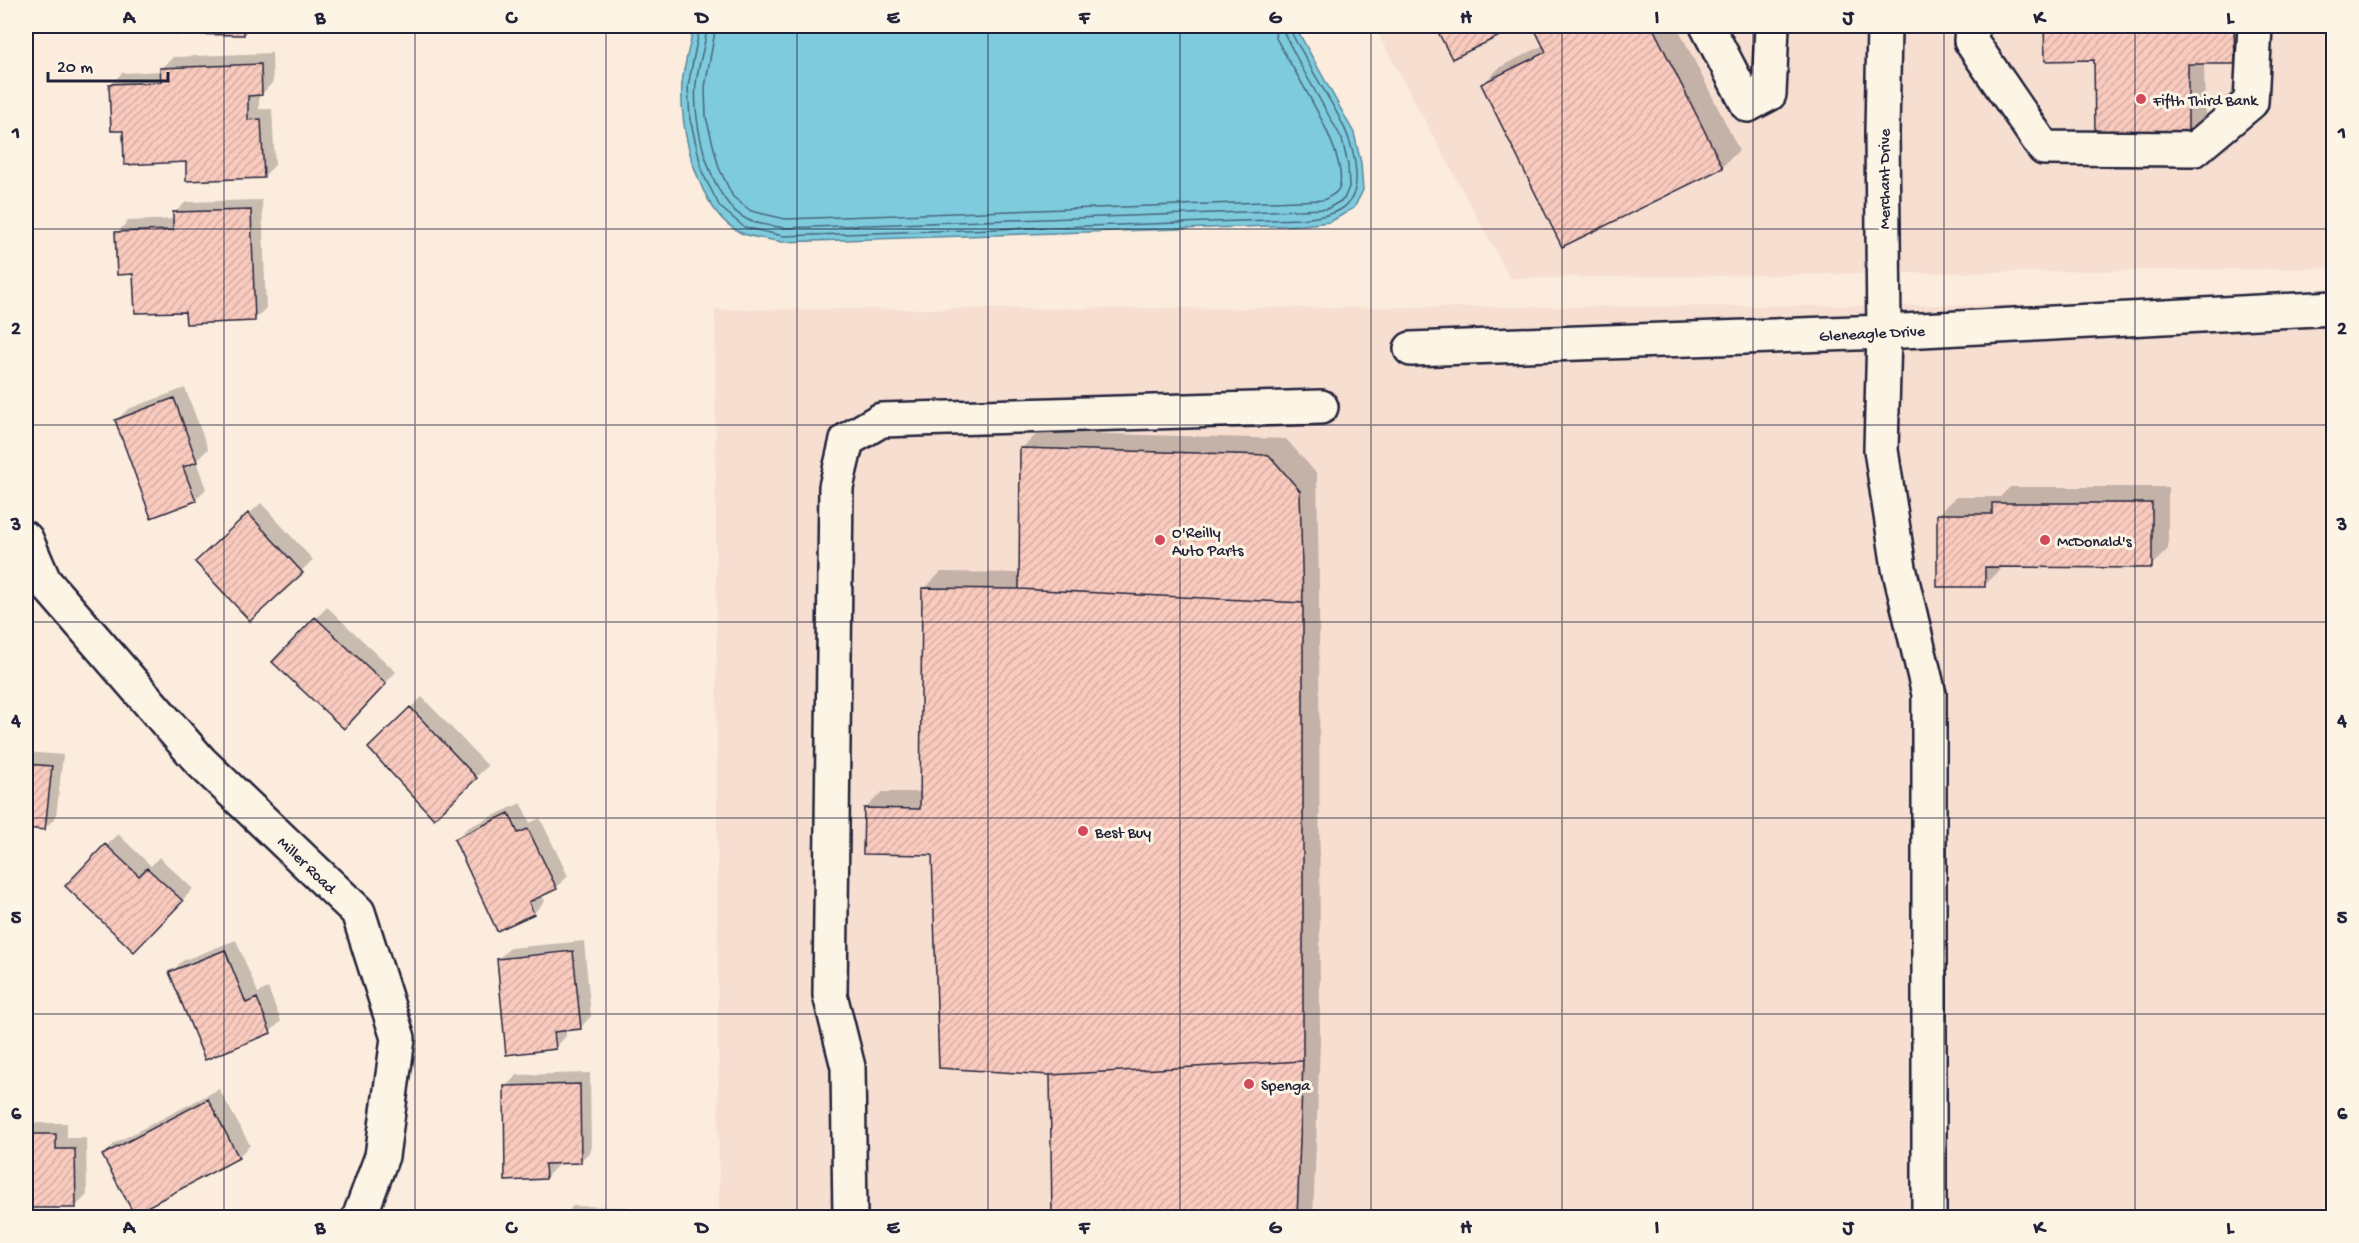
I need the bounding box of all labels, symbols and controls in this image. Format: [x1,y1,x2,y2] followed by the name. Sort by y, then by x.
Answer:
[122,8,137,31] text: A
[314,8,326,31] text: B
[505,8,519,31] text: C
[693,8,709,31] text: D
[887,8,901,31] text: E
[1078,8,1091,31] text: F
[1269,8,1283,31] text: G
[1460,8,1472,31] text: H
[1655,8,1660,31] text: I
[1842,8,1855,31] text: J
[2032,8,2047,31] text: K
[2226,8,2235,31] text: L
[48,45,168,83] scale bar
[57,58,93,79] text: 20 m
[2134,92,2148,106] marker: Fifth Third Bank
[2152,93,2259,112] place label: Fifth Third Bank
[11,123,20,146] text: 1
[2337,123,2346,146] text: 1
[1877,128,1896,229] street label: Merchant Drive
[11,319,21,342] text: 2
[2337,319,2347,342] text: 2
[1819,323,1926,348] street label: Gleneagle Drive
[10,515,21,538] text: 3
[2336,515,2347,538] text: 3
[1172,525,1244,562] place label: O'Reilly Auto Parts
[1153,533,1167,547] marker: O'Reilly Auto Parts
[2038,533,2052,547] marker: McDonald's
[2057,534,2133,553] place label: McDonald's
[10,711,21,734] text: 4
[2336,711,2347,734] text: 4
[1076,824,1090,838] marker: Best Buy
[1094,825,1151,844] place label: Best Buy
[272,834,340,900] street label: Miller Road
[11,908,22,931] text: 5
[2337,908,2348,931] text: 5
[1242,1077,1256,1091] marker: Spenga
[1261,1078,1311,1097] place label: Spenga
[11,1104,22,1127] text: 6
[2337,1104,2348,1127] text: 6
[122,1218,137,1241] text: A
[314,1218,326,1241] text: B
[505,1218,519,1241] text: C
[693,1218,709,1241] text: D
[887,1218,901,1241] text: E
[1078,1218,1091,1241] text: F
[1269,1218,1283,1241] text: G
[1460,1218,1472,1241] text: H
[1655,1218,1660,1241] text: I
[1842,1218,1855,1241] text: J
[2032,1218,2047,1241] text: K
[2226,1218,2235,1241] text: L

